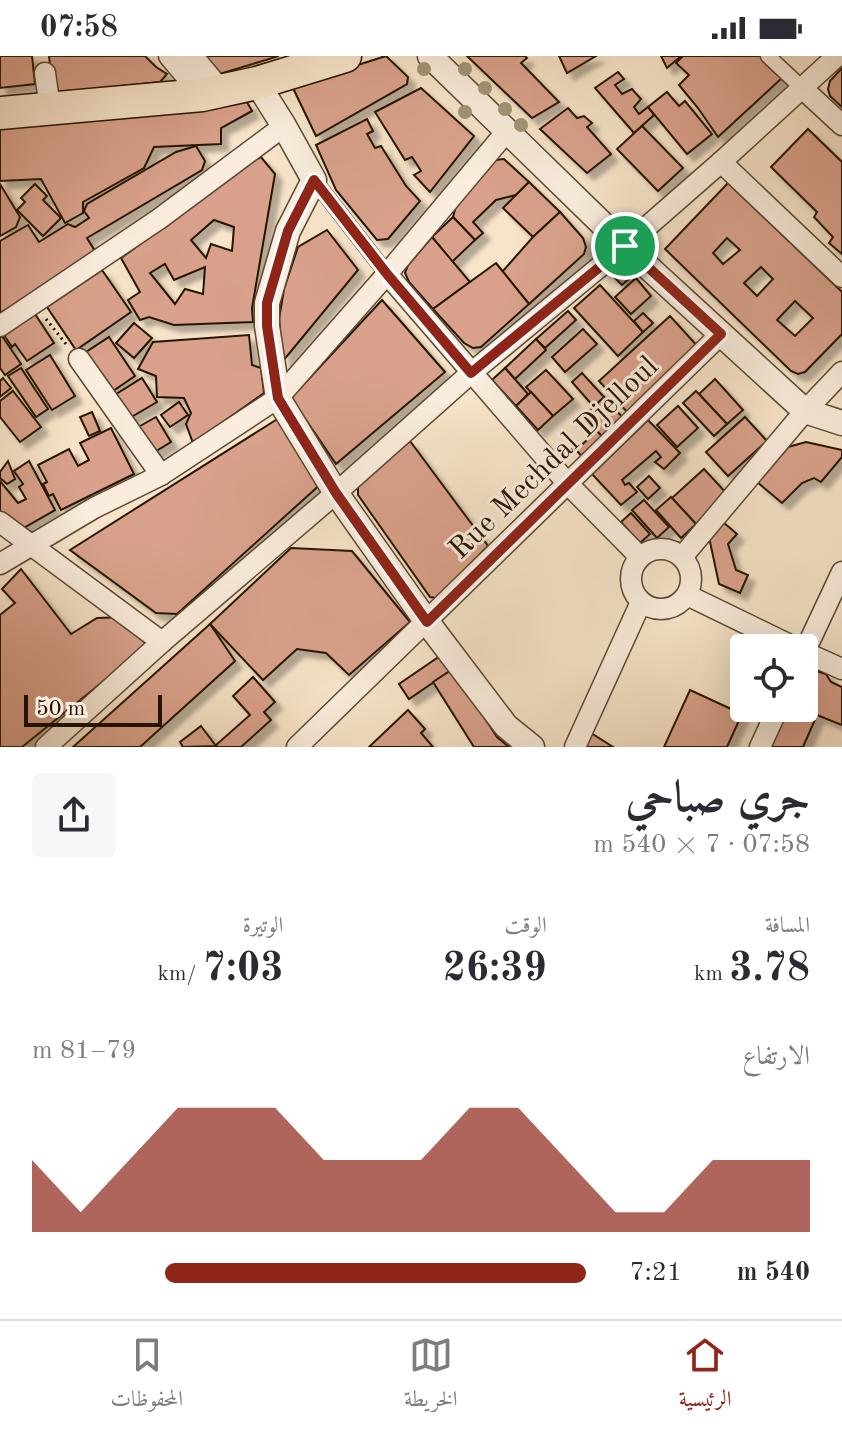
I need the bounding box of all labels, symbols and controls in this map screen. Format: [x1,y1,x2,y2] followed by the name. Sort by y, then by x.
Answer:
[40,13,118,43] text: 07:58
[591,212,659,280] pin
[603,224,647,268] icon: arrive
[444,351,664,565] street label: Rue Mechdal Djelloul
[730,634,818,722] map controls
[730,634,818,722] button: locate
[24,691,162,727] scale bar
[36,698,85,720] text: 50 m
[32,773,116,857] button: share
[626,777,810,821] text: جري صباحي
[593,832,810,858] text: 07:58 · 7 × 540 m
[243,915,283,937] text: الوتيرة
[505,915,547,937] text: الوقت
[765,915,810,937] text: المسافة
[203,950,283,990] text: 7:03
[443,950,547,990] text: 26:39
[729,950,810,990] text: 3.78
[158,963,203,985] text: /km
[694,963,729,985] text: km
[32,1038,136,1064] text: 79–81 m
[743,1044,810,1070] text: الارتفاع
[629,1260,682,1286] text: 7:21
[737,1260,810,1286] text: 540 m
[111,1333,183,1420] tab: المحفوظات
[404,1333,458,1420] tab: الخريطة
[679,1333,731,1420] tab: الرئيسية

